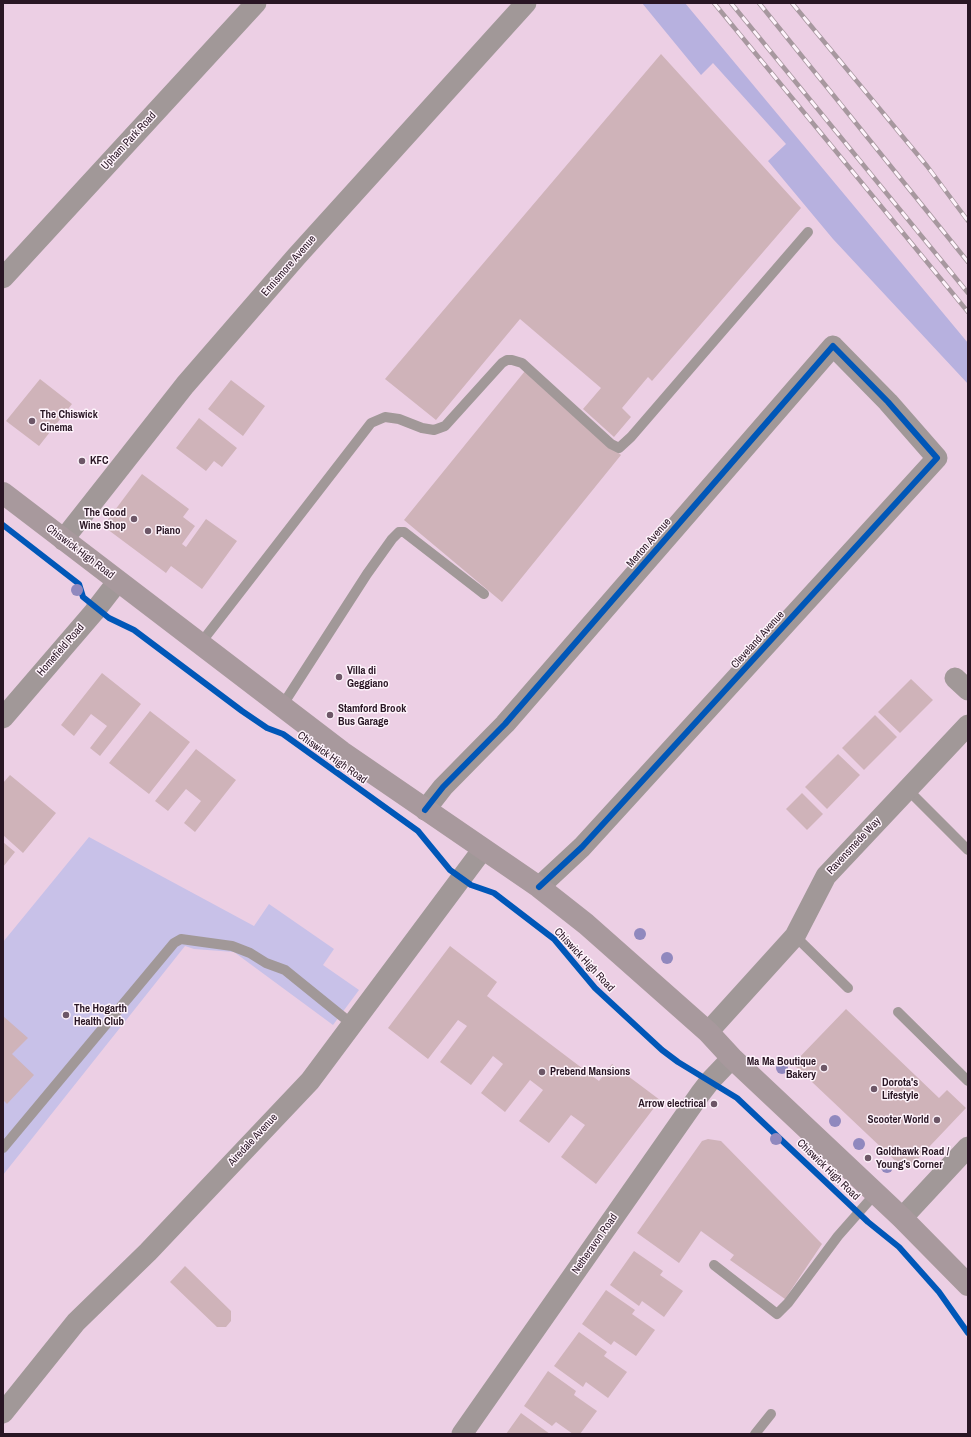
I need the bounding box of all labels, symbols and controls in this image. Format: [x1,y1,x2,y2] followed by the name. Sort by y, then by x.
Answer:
[99,109,159,173] street label: Upham Park Road
[259,233,319,299] street label: Ennismore Avenue
[40,408,98,434] place label: The Chiswick Cinema
[27,416,37,426] marker: The Chiswick Cinema
[90,454,109,468] place label: KFC
[77,456,87,466] marker: KFC
[79,506,126,532] place label: The Good Wine Shop
[129,514,139,524] marker: The Good Wine Shop
[624,516,674,570] street label: Merton Avenue
[43,522,117,582] street label: Chiswick High Road
[156,524,181,538] place label: Piano
[143,526,153,536] marker: Piano
[729,608,787,672] street label: Cleveland Avenue
[35,621,87,679] street label: Homefield Road
[347,664,389,690] place label: Villa di Geggiano
[334,672,344,682] marker: Villa di Geggiano
[338,702,406,728] place label: Stamford Brook Bus Garage
[325,710,335,720] marker: Stamford Brook Bus Garage
[295,729,369,787] street label: Chiswick High Road
[824,815,884,877] street label: Ravensmede Way
[551,925,617,995] street label: Chiswick High Road
[74,1002,127,1028] place label: The Hogarth Health Club
[61,1010,71,1020] marker: The Hogarth Health Club
[747,1055,816,1081] place label: Ma Ma Boutique Bakery
[819,1063,829,1073] marker: Ma Ma Boutique Bakery
[550,1065,630,1079] place label: Prebend Mansions
[537,1067,547,1077] marker: Prebend Mansions
[882,1076,919,1102] place label: Dorota's Lifestyle
[869,1084,879,1094] marker: Dorota's Lifestyle
[638,1097,706,1111] place label: Arrow electrical
[709,1099,719,1109] marker: Arrow electrical
[225,1111,281,1169] street label: Airedale Avenue
[868,1113,929,1127] place label: Scooter World
[932,1115,942,1125] marker: Scooter World
[794,1137,862,1203] street label: Chiswick High Road
[876,1145,949,1171] place label: Goldhawk Road / Young's Corner
[863,1153,873,1163] marker: Goldhawk Road / Young's Corner
[569,1211,621,1277] street label: Netheravon Road

